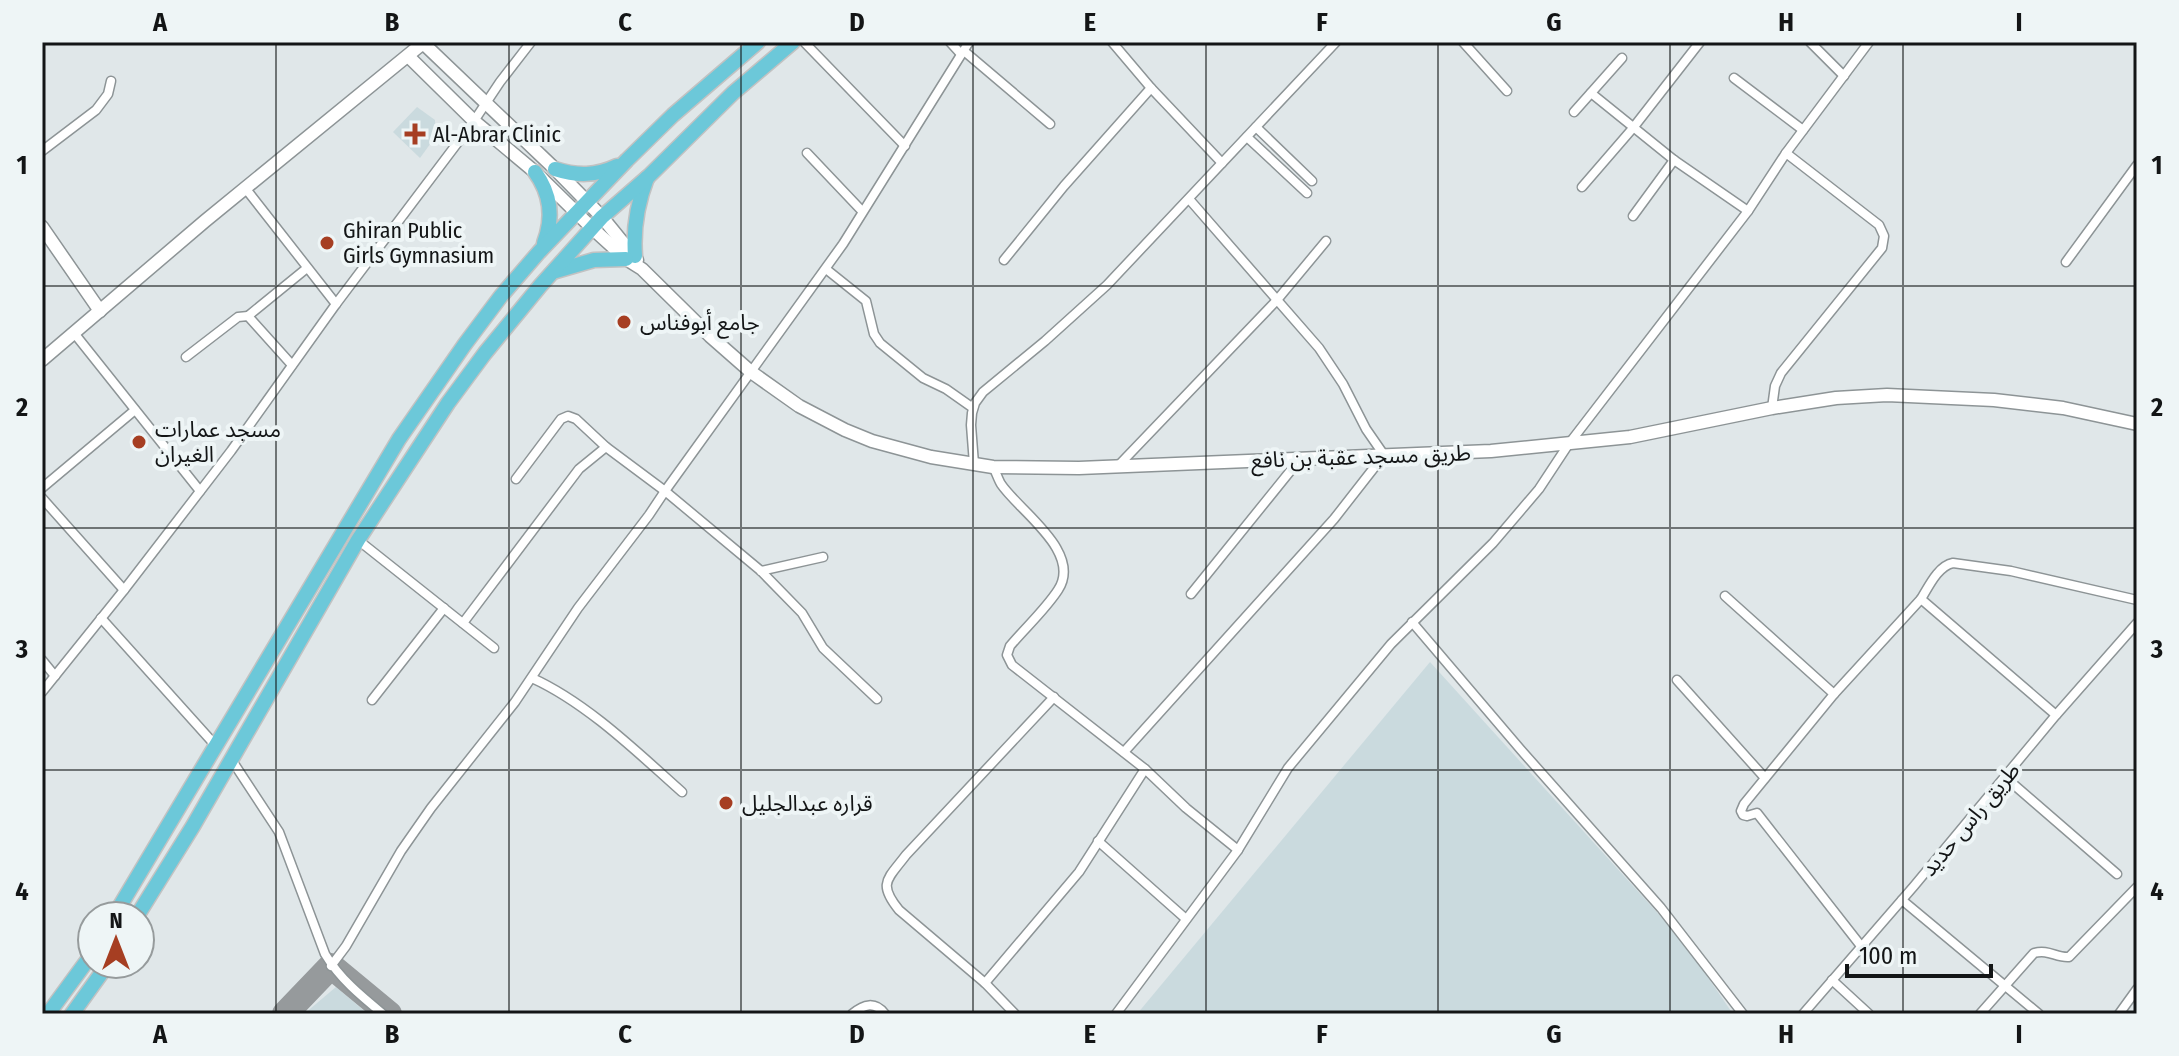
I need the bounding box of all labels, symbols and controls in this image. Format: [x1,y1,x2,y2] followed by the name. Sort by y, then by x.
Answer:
[152,7,168,38] text: A
[385,7,400,38] text: B
[618,7,632,38] text: C
[849,7,865,38] text: D
[1084,7,1096,38] text: E
[1316,7,1328,38] text: F
[1546,7,1562,38] text: G
[1778,7,1794,38] text: H
[2016,7,2023,38] text: I
[433,121,561,148] place label: Al-Abrar Clinic
[404,123,426,145] marker: Al-Abrar Clinic
[17,150,28,181] text: 1
[2152,150,2163,181] text: 1
[343,217,494,269] place label: Ghiran Public Girls Gymnasium
[318,234,336,252] marker: Ghiran Public Girls Gymnasium
[640,309,760,339] place label: جامع أبوفناس
[615,313,633,331] marker: جامع أبوفناس
[15,392,28,423] text: 2
[2150,392,2163,423] text: 2
[155,416,281,468] place label: مسجد عمارات الغيران
[130,433,148,451] marker: مسجد عمارات الغيران
[1251,439,1472,477] street label: طريق مسجد عقبة بن نافع
[15,634,28,665] text: 3
[2150,634,2163,665] text: 3
[1915,757,2026,882] street label: طريق راس حديد
[742,790,873,817] place label: قراره عبدالجليل
[717,794,735,812] marker: قراره عبدالجليل
[15,876,29,907] text: 4
[2150,876,2164,907] text: 4
[76,900,156,980] north arrow
[109,907,123,934] text: N
[1847,928,1991,978] scale bar
[1859,942,1917,970] text: 100 m
[152,1019,168,1050] text: A
[385,1019,400,1050] text: B
[618,1019,632,1050] text: C
[849,1019,865,1050] text: D
[1084,1019,1096,1050] text: E
[1316,1019,1328,1050] text: F
[1546,1019,1562,1050] text: G
[1778,1019,1794,1050] text: H
[2016,1019,2023,1050] text: I

